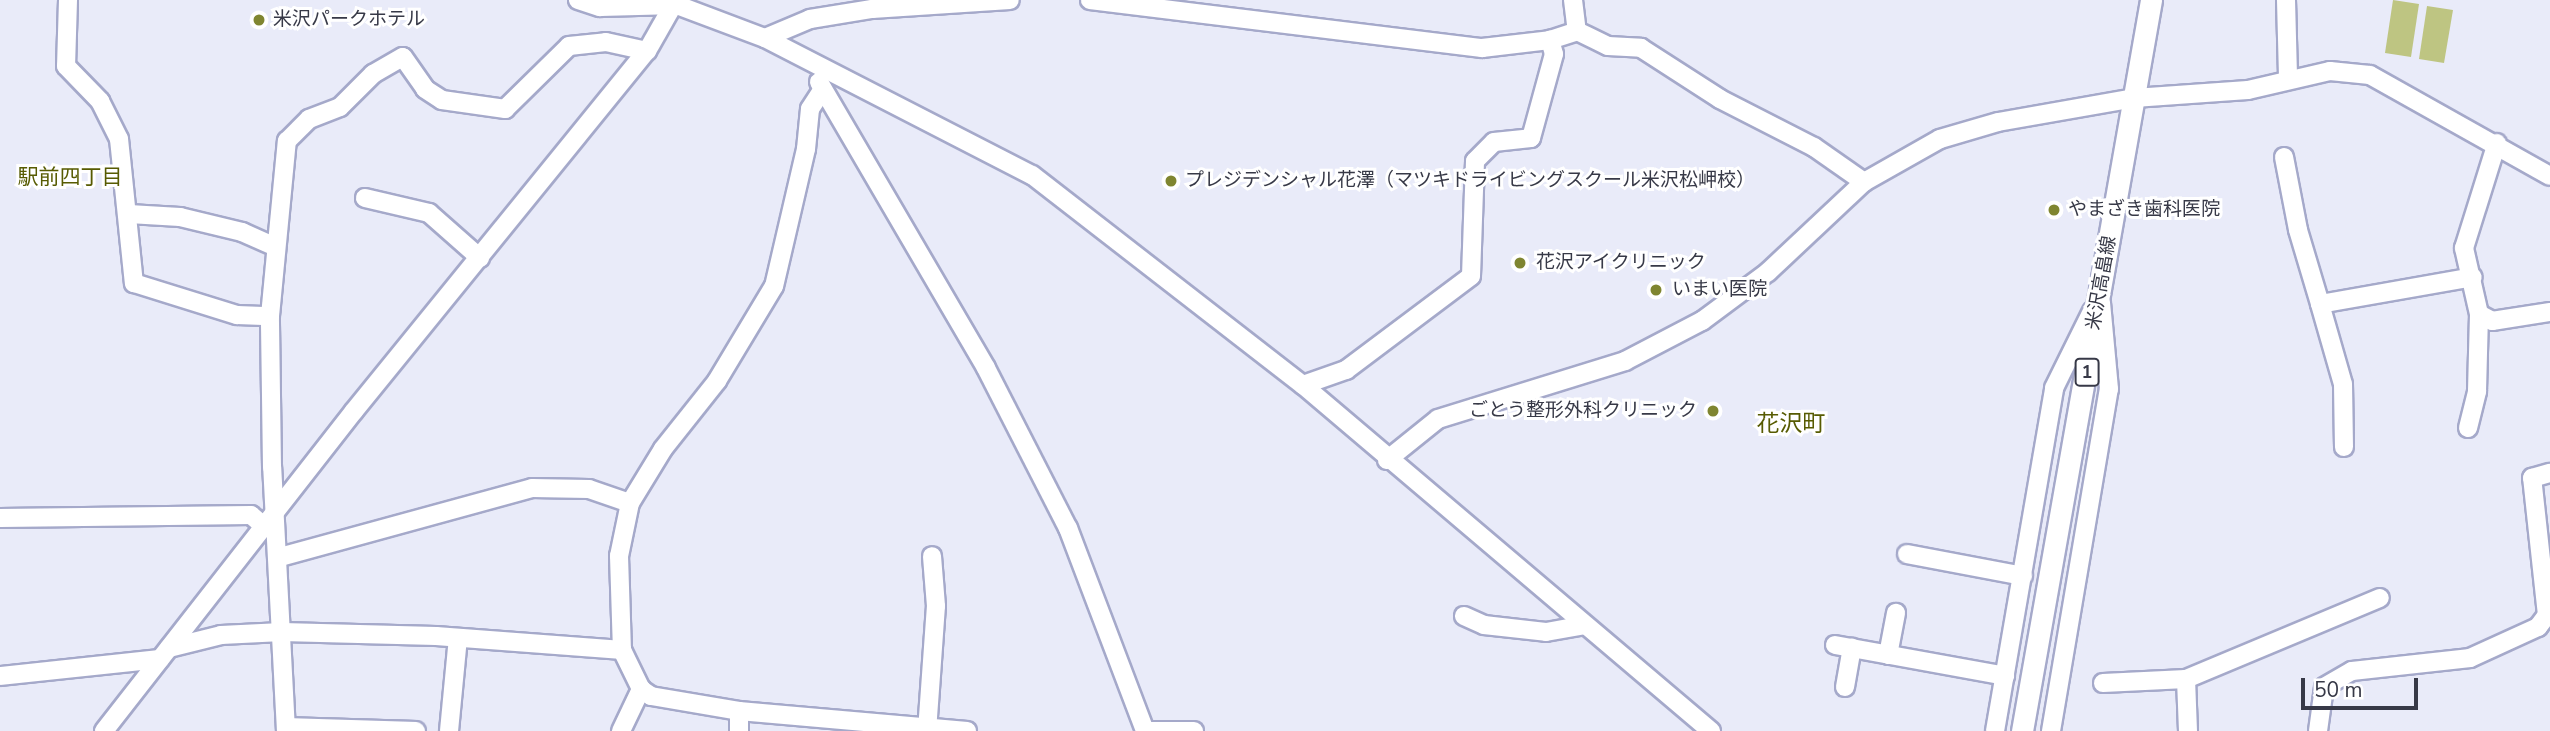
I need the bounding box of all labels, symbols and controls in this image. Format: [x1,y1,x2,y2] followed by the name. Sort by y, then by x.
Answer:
[273,9,425,31] place label: 米沢パークホテル
[251,12,267,28] marker: 米沢パークホテル
[18,164,122,190] district label: 駅前四丁目
[1185,170,1755,192] place label: プレジデンシャル花澤（マツキドライビングスクール米沢松岬校）
[1163,173,1179,189] marker: プレジデンシャル花澤（マツキドライビングスクール米沢松岬校）
[2068,199,2220,221] place label: やまざき歯科医院
[2046,202,2062,218] marker: やまざき歯科医院
[2083,234,2121,332] street label: 米沢高畠線
[1536,252,1707,274] place label: 花沢アイクリニック
[1510,253,1530,273] marker: 花沢アイクリニック
[1672,279,1767,301] place label: いまい医院
[1646,280,1666,300] marker: いまい医院
[2073,358,2101,386] road number: 1
[1469,400,1697,422] place label: ごとう整形外科クリニック
[1703,401,1723,421] marker: ごとう整形外科クリニック
[1757,410,1825,438] district label: 花沢町
[2305,664,2422,708] scale bar
[2314,676,2363,704] text: 50 m

